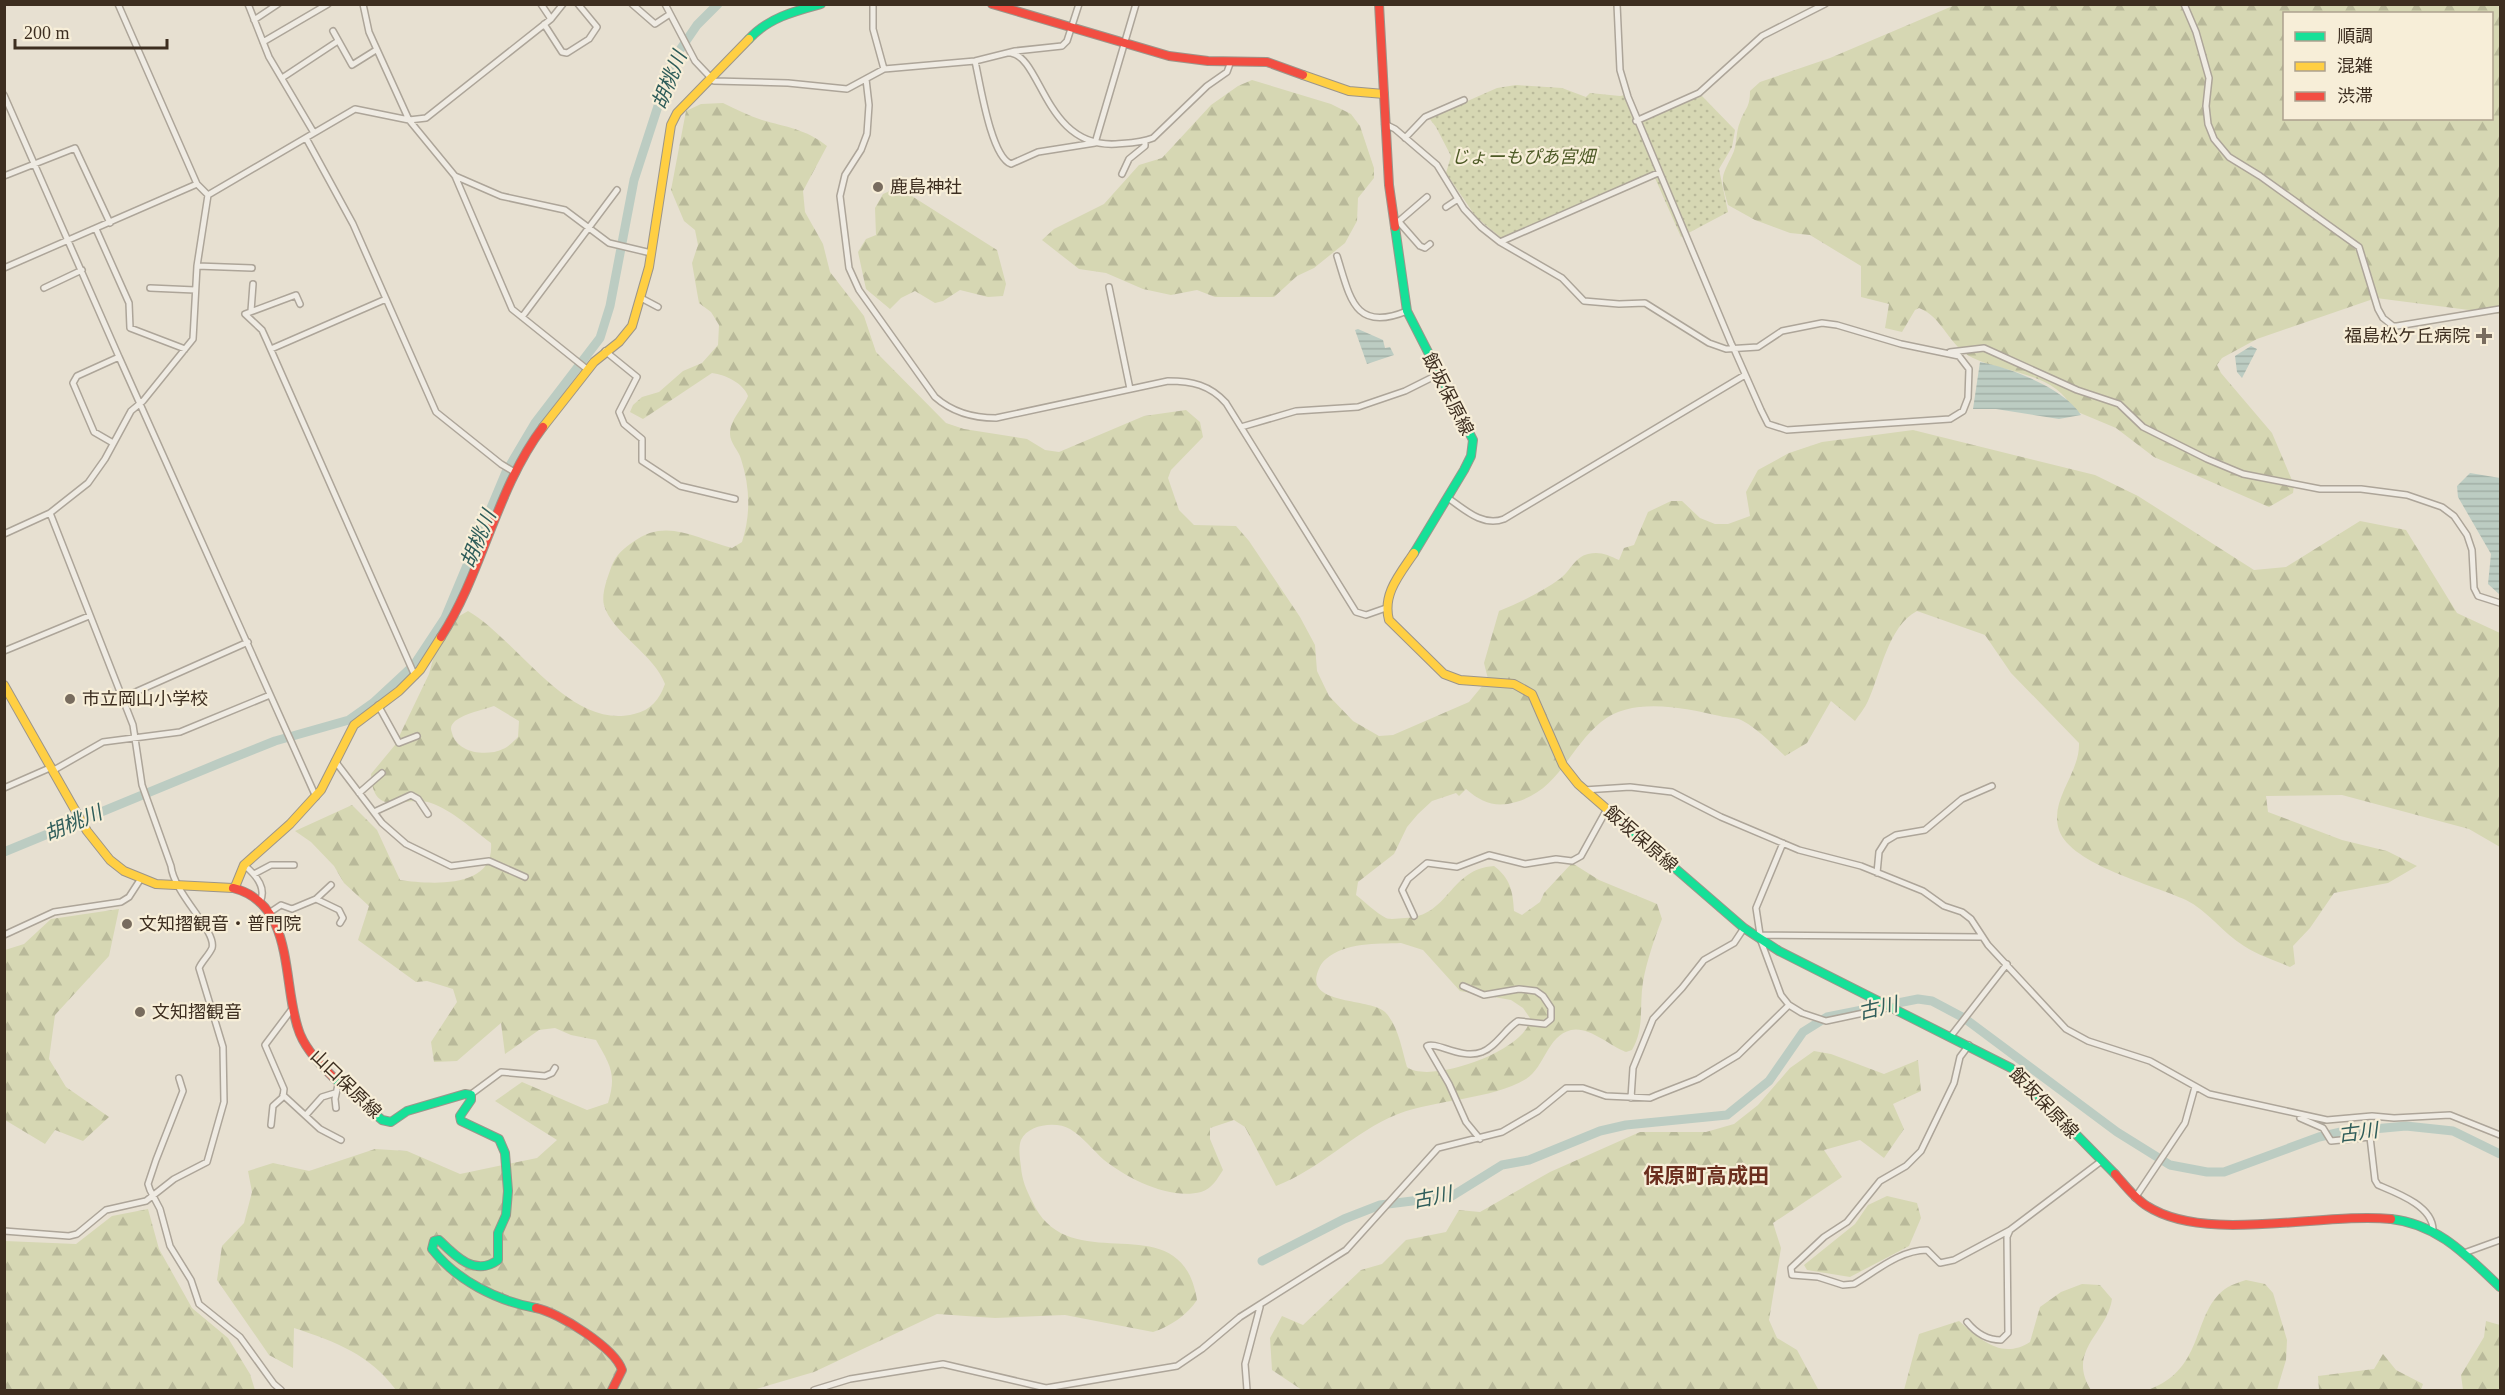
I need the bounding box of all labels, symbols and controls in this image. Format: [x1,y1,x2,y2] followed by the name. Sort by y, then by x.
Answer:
[15,12,166,50] scale bar
[2283,12,2493,120] legend
[24,23,70,43] text: 200 m
[2337,26,2373,46] text: 順調
[648,46,691,112] water label: 胡桃川
[2337,56,2373,76] text: 混雑
[2337,86,2373,106] text: 渋滞
[1451,147,1598,167] park label: じょーもぴあ宮畑
[890,177,962,197] place label: 鹿島神社
[871,180,885,194] marker: 鹿島神社
[2344,326,2470,346] place label: 福島松ケ丘病院
[2475,327,2493,345] marker: 福島松ケ丘病院
[1419,349,1477,439] street label: 飯坂保原線
[456,505,501,571] water label: 胡桃川
[82,689,208,709] place label: 市立岡山小学校
[63,692,77,706] marker: 市立岡山小学校
[41,800,107,845] water label: 胡桃川
[1600,802,1682,876] street label: 飯坂保原線
[139,914,301,934] place label: 文知摺観音・普門院
[120,917,134,931] marker: 文知摺観音・普門院
[1856,992,1902,1023] water label: 古川
[152,1002,242,1022] place label: 文知摺観音
[133,1005,147,1019] marker: 文知摺観音
[307,1046,385,1122] street label: 山口保原線
[2006,1064,2082,1142] street label: 飯坂保原線
[2337,1118,2381,1145] water label: 古川
[1643,1164,1769,1188] district label: 保原町高成田
[1410,1182,1456,1212] water label: 古川

